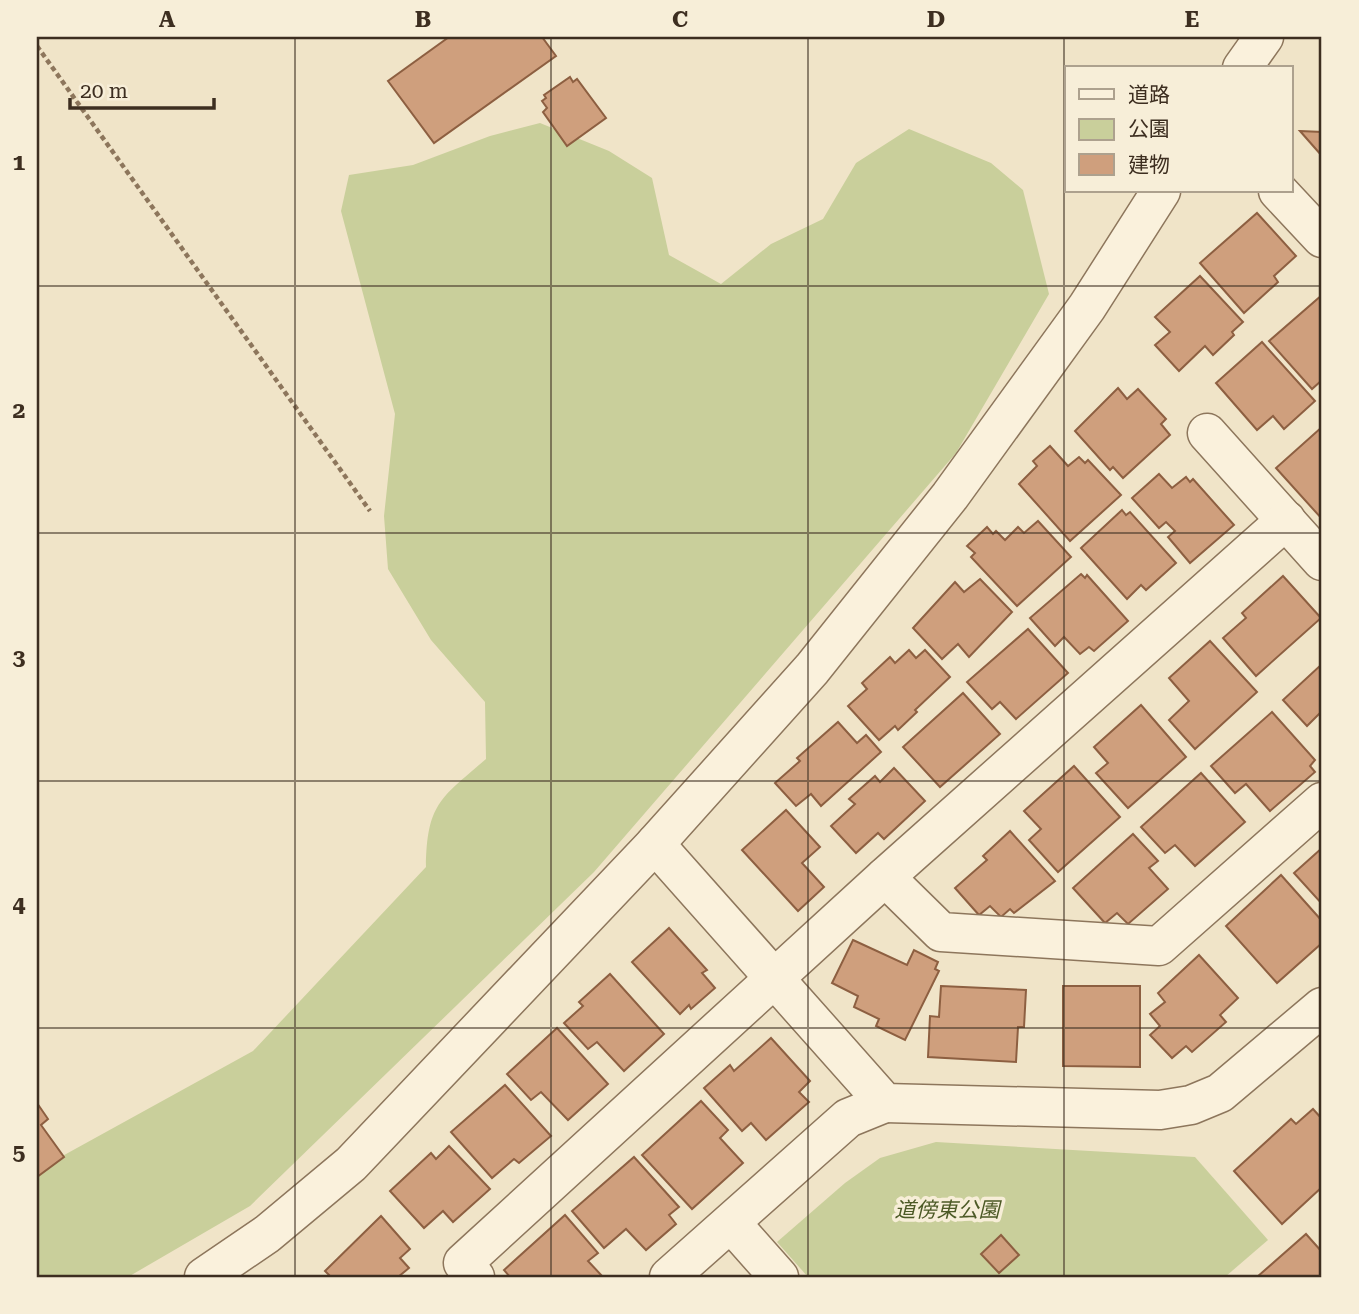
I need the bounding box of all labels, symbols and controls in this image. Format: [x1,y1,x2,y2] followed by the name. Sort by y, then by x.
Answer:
[159,6,176,33] text: A
[415,6,431,33] text: B
[672,6,688,33] text: C
[927,6,945,33] text: D
[1185,6,1199,33] text: E
[70,66,214,110] scale bar
[1065,66,1292,192] legend
[80,79,128,103] text: 20 m
[1128,83,1170,107] text: 道路
[1128,117,1170,141] text: 公園
[13,149,26,176] text: 1
[1128,153,1170,177] text: 建物
[13,397,25,424] text: 2
[13,644,26,671] text: 3
[13,891,26,918] text: 4
[13,1139,26,1166] text: 5
[895,1198,1002,1222] park label: 道傍東公園

